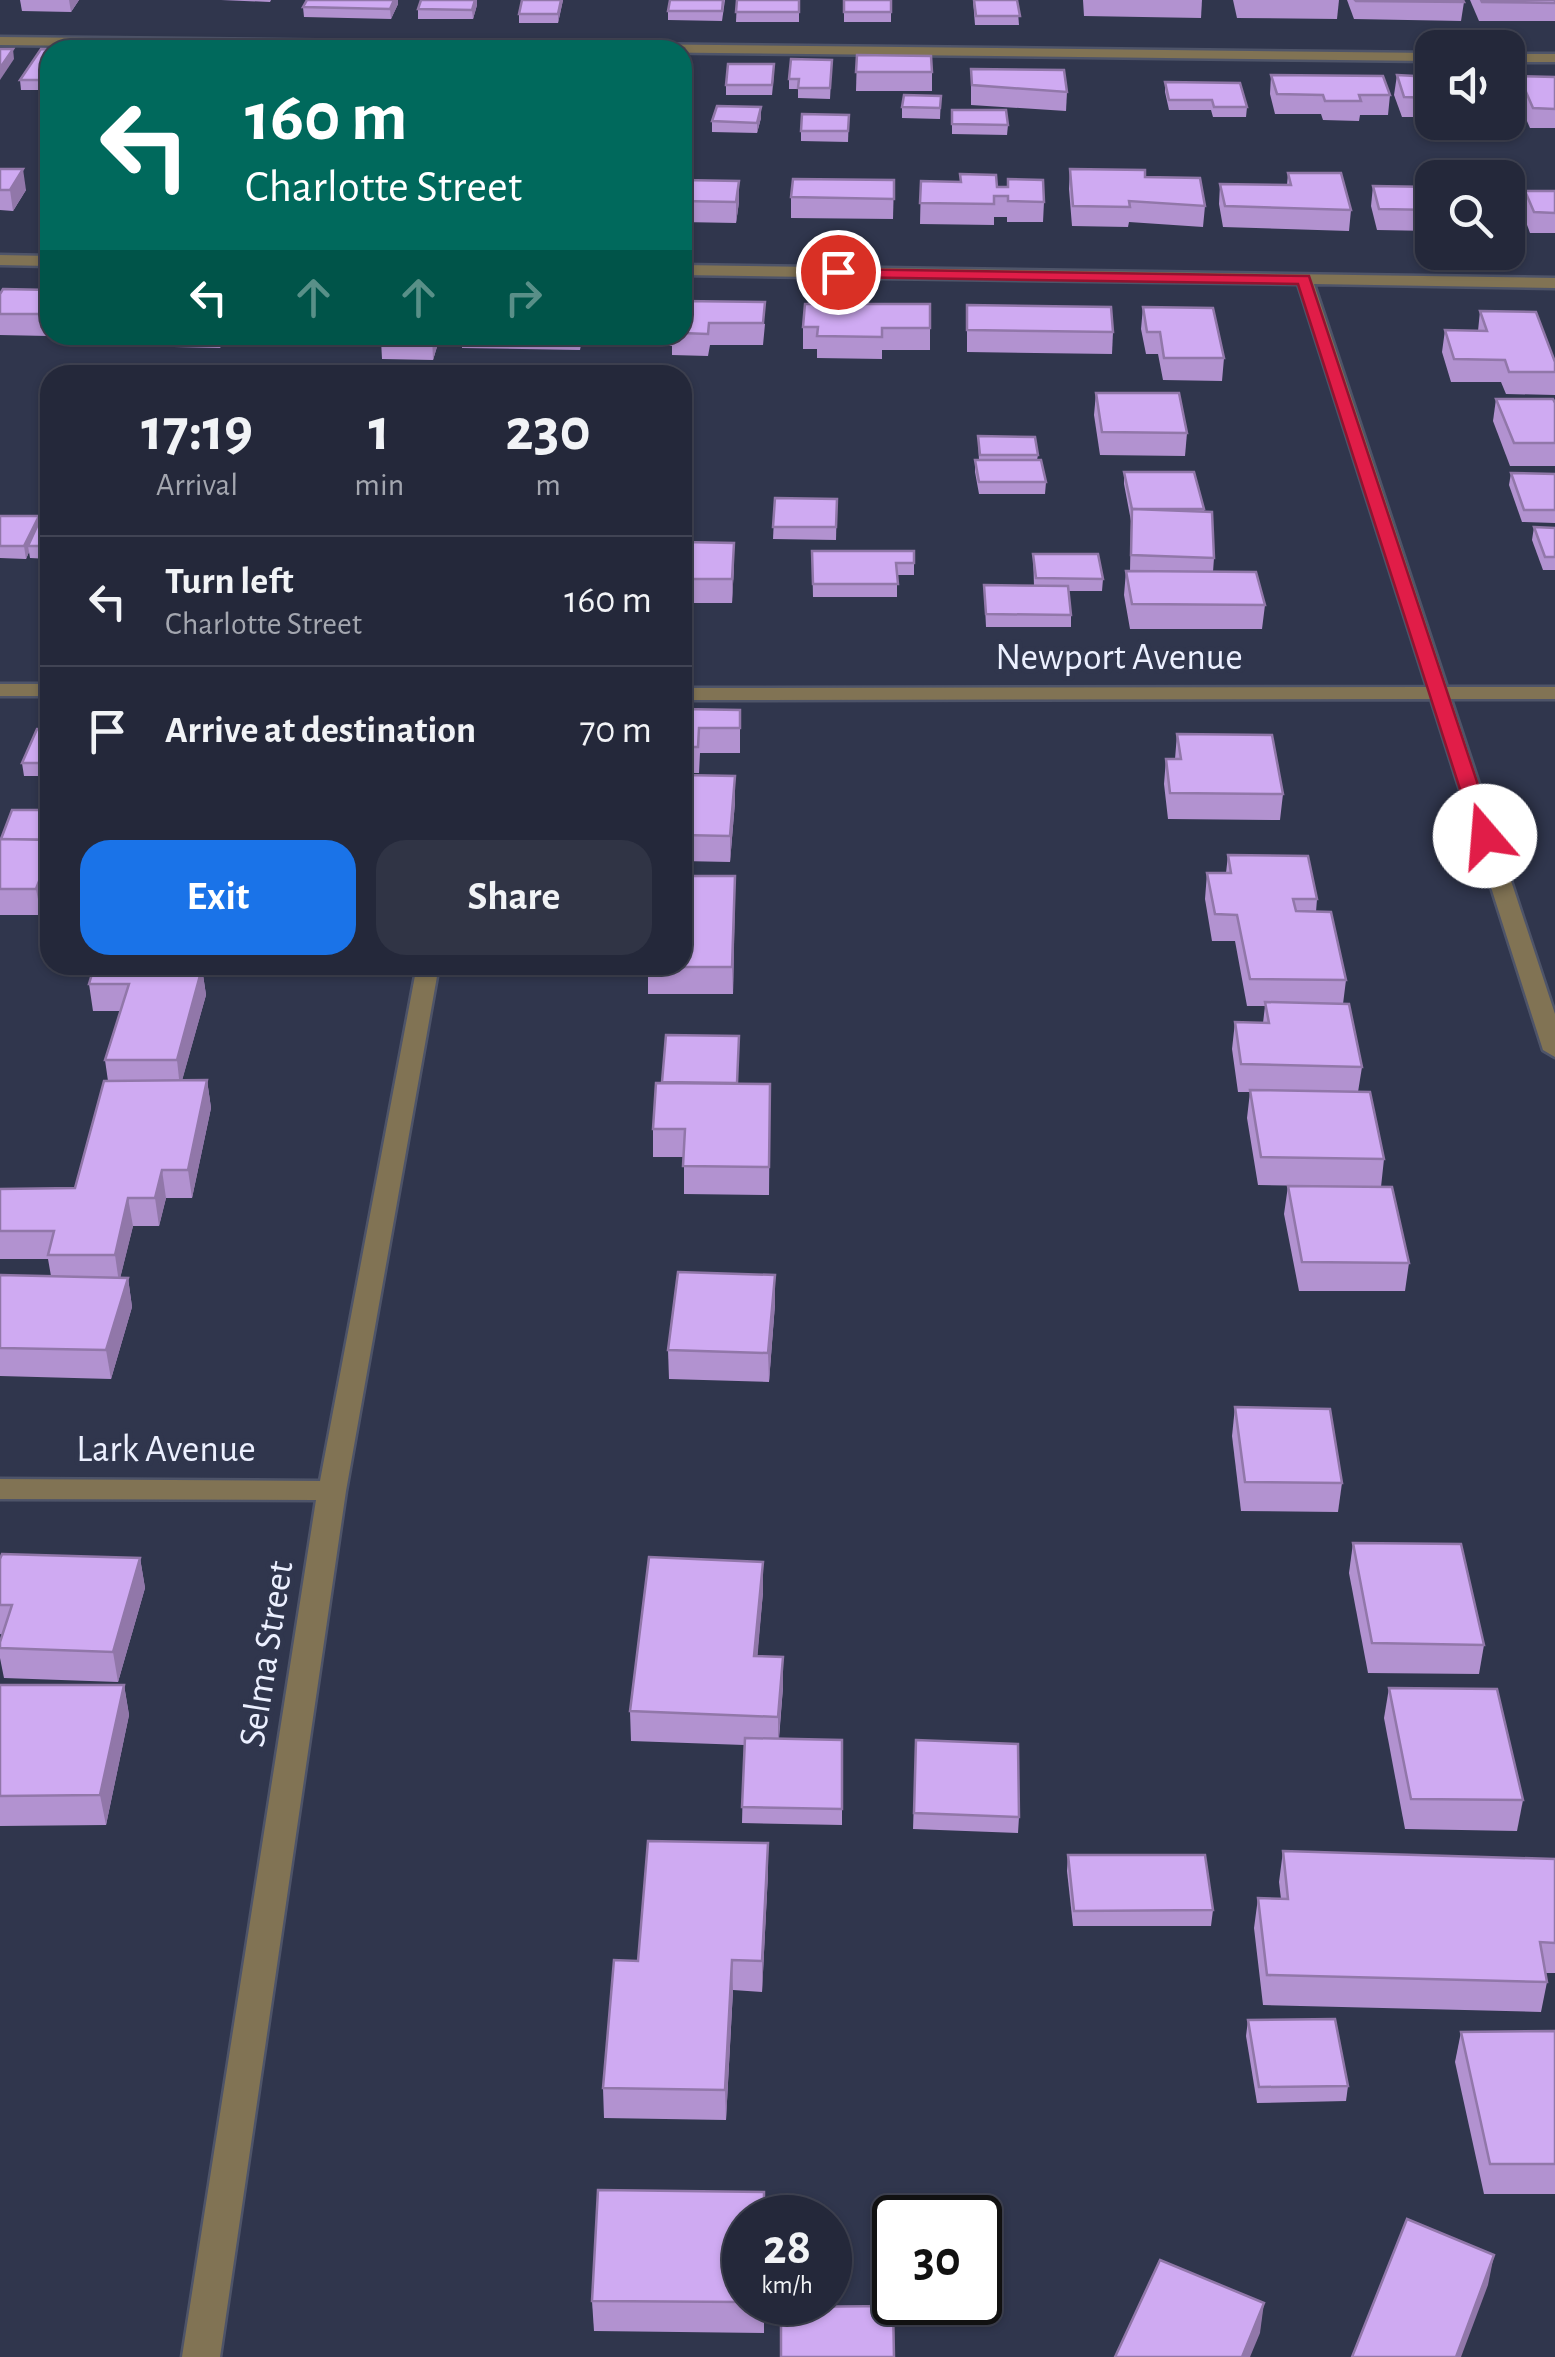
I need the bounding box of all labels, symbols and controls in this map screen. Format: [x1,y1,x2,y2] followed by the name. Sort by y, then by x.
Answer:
[1415,30,1525,270] map controls
[1415,30,1525,140] button: sound
[80,80,210,210] icon: left
[245,83,408,153] text: 160 m
[1415,160,1525,270] button: search
[245,165,522,210] text: Charlotte Street
[796,230,881,315] pin
[811,245,866,300] icon: arrive
[181,270,236,325] icon: left
[286,270,341,325] icon: ahead
[391,270,446,325] icon: ahead
[496,270,551,325] icon: right
[141,401,253,461] text: 17:19
[368,401,390,461] text: 1
[505,401,591,461] text: 230
[156,469,238,501] text: Arrival
[354,469,404,501] text: min
[535,469,561,501] text: m
[165,563,293,601] text: Turn left
[80,574,135,629] icon: left
[564,582,652,620] text: 160 m
[165,608,362,640] text: Charlotte Street
[995,639,1243,677] street label: Newport Avenue
[80,704,135,759] icon: arrive
[165,712,476,750] text: Arrive at destination
[579,712,652,750] text: 70 m
[1433,784,1537,888] position arrow
[80,840,356,955] button: Exit
[376,840,652,955] button: Share
[76,1431,256,1469] street label: Lark Avenue
[234,1558,300,1750] street label: Selma Street
[872,2195,1002,2325] speed limit sign: 30
[763,2223,811,2273] text: 28
[761,2273,813,2298] text: km/h

